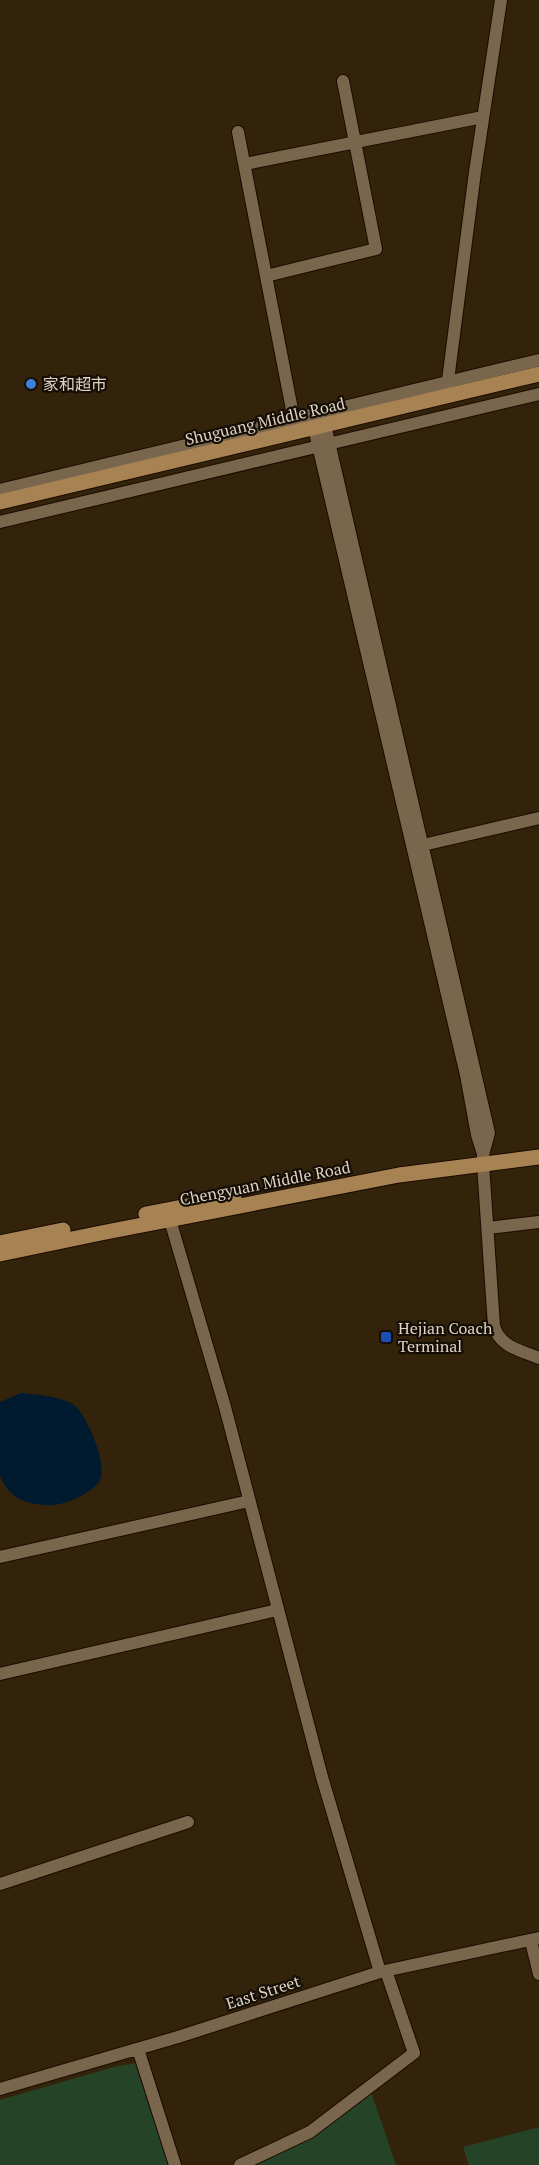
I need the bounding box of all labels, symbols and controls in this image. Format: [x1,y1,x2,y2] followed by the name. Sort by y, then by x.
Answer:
[43,373,107,395] place label: 家和超市
[24,377,38,391] marker: 家和超市
[183,392,347,450] street label: Shuguang Middle Road
[178,1156,352,1210] street label: Chengyuan Middle Road
[398,1317,493,1357] place label: Hejian Coach Terminal
[379,1330,393,1344] marker: Hejian Coach Terminal
[223,1970,303,2014] street label: East Street

